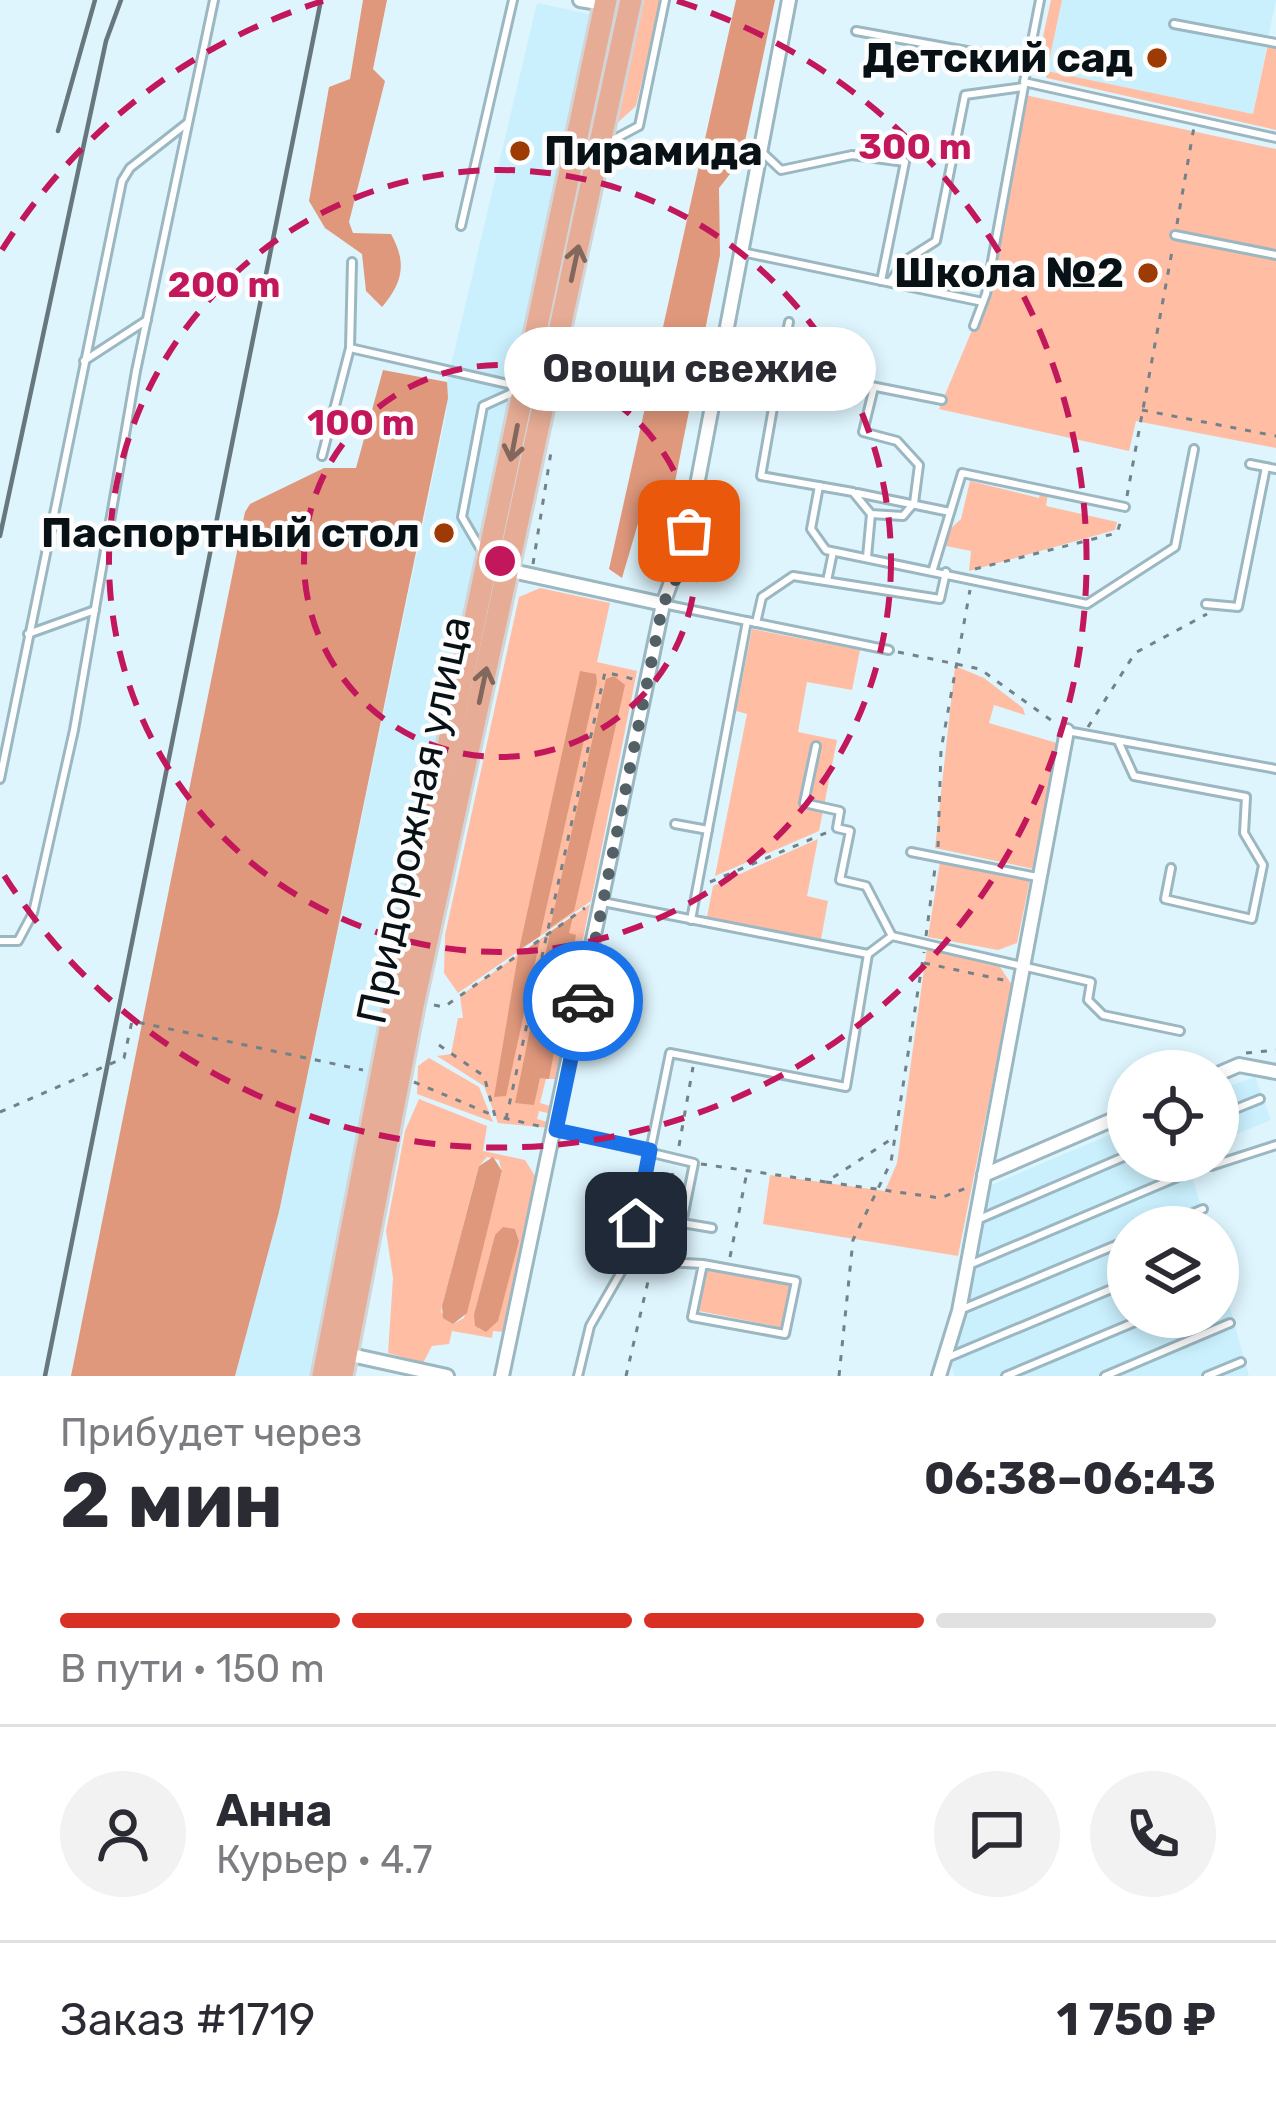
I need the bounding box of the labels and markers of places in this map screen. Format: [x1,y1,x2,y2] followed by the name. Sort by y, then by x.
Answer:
[862,33,1133,83] place label: Детский сад
[1144,45,1170,71] marker: Детский сад
[544,126,763,176] place label: Пирамида
[507,138,533,164] marker: Пирамида
[894,248,1124,298] place label: Школа №2
[1135,260,1161,286] marker: Школа №2
[503,327,875,411] callout: Овощи свежие
[638,480,740,582] pin
[41,508,420,558] place label: Паспортный стол
[431,520,457,546] marker: Паспортный стол
[479,540,521,582] centre of rings
[585,1172,687,1274] pin

